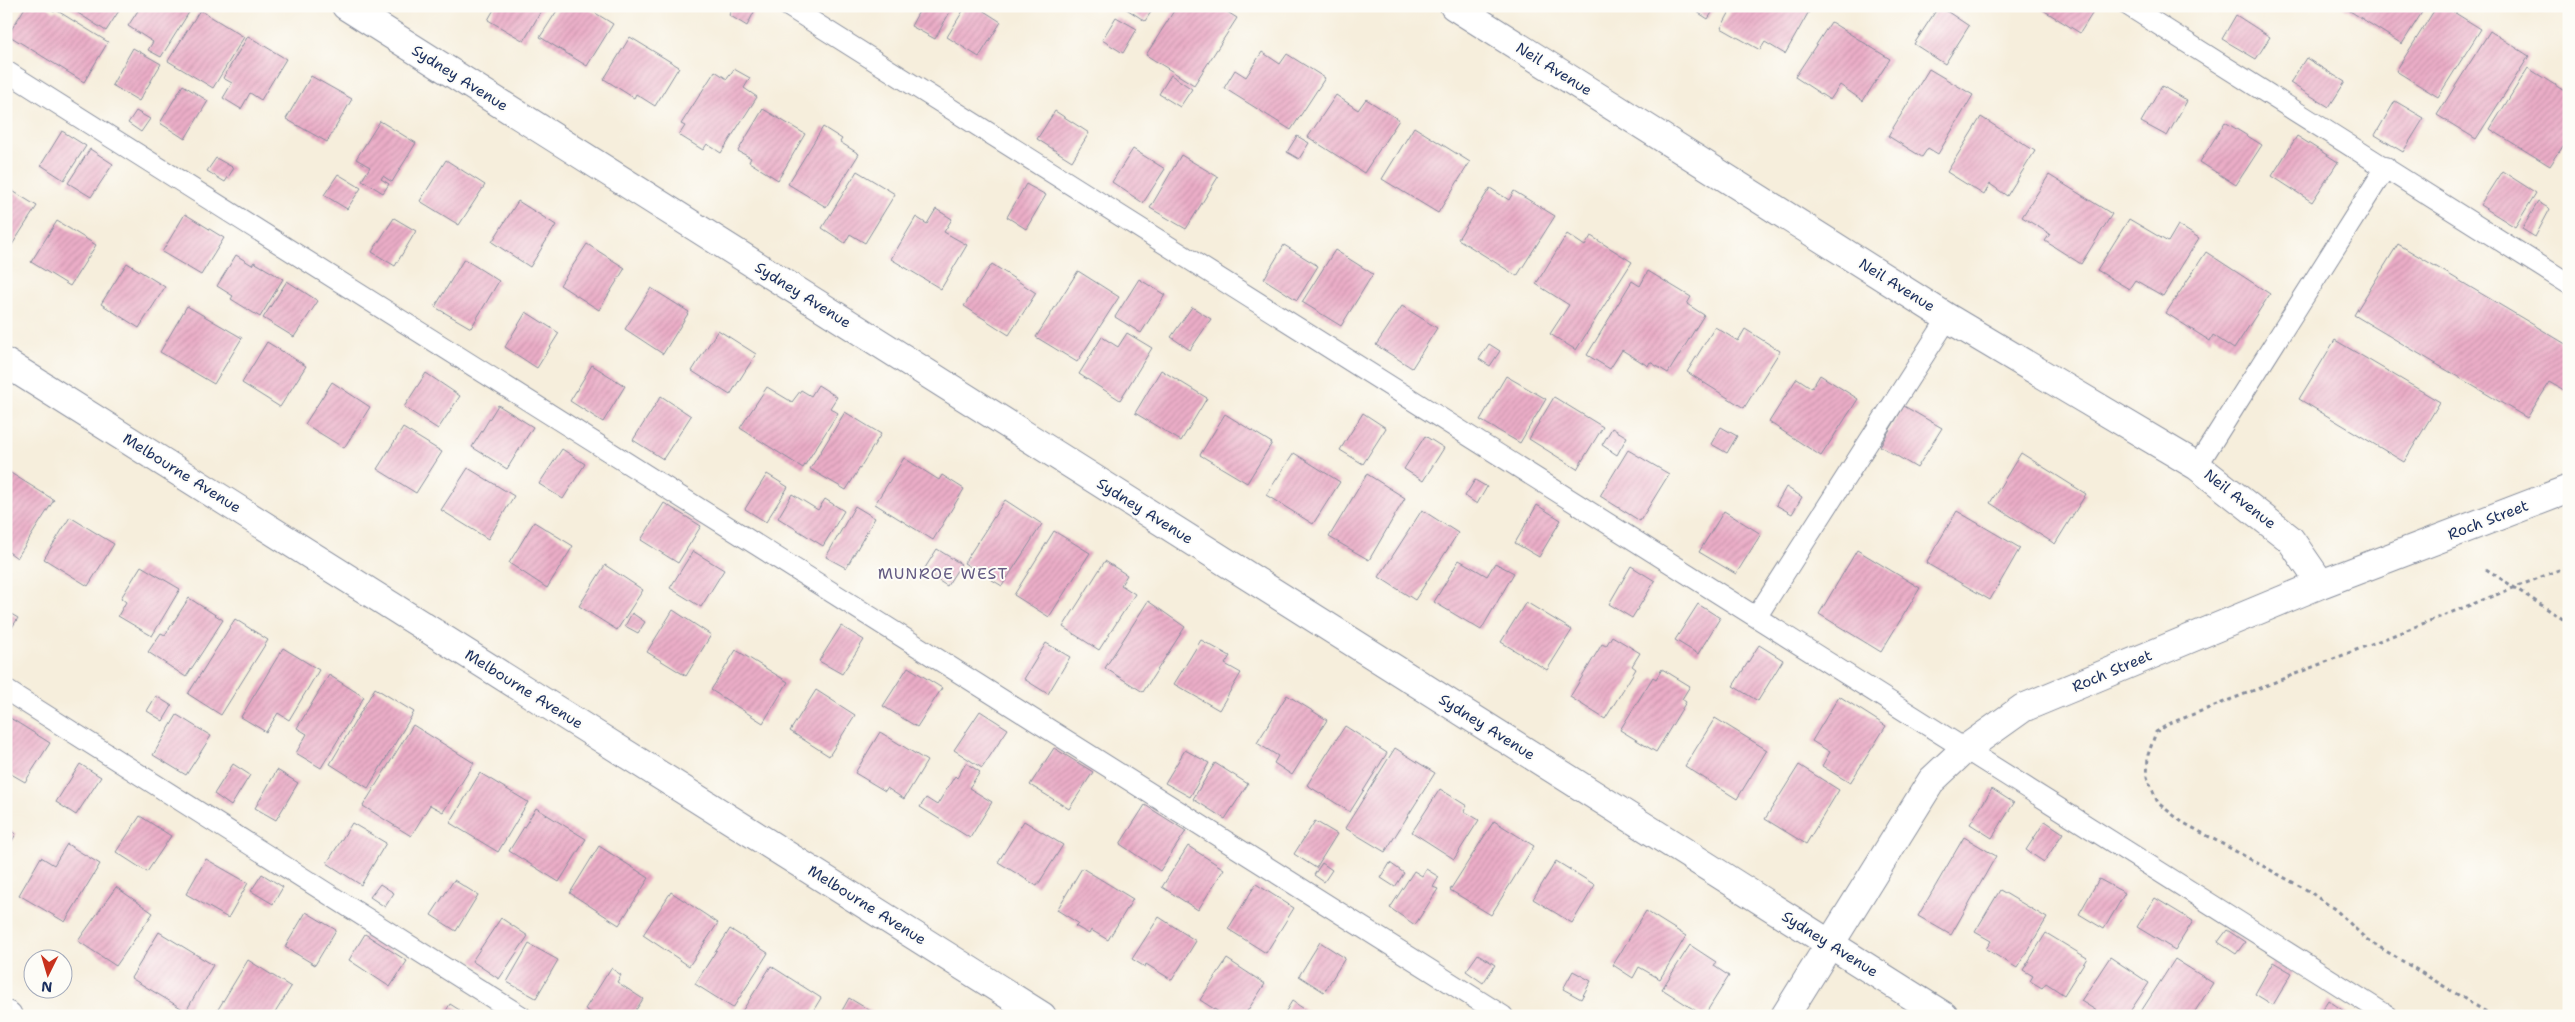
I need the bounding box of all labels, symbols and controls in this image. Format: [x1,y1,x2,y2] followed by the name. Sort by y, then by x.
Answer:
[1512,38,1596,100] street label: Neil Avenue
[408,40,512,116] street label: Sydney Avenue
[1855,254,1939,316] street label: Neil Avenue
[751,257,855,333] street label: Sydney Avenue
[119,428,245,518] street label: Melbourne Avenue
[2200,465,2280,533] street label: Neil Avenue
[1093,473,1197,549] street label: Sydney Avenue
[2445,495,2531,545] street label: Roch Street
[878,563,1008,584] district label: MUNROE WEST
[461,644,587,734] street label: Melbourne Avenue
[2069,645,2155,697] street label: Roch Street
[1435,689,1539,765] street label: Sydney Avenue
[804,860,930,950] street label: Melbourne Avenue
[1778,906,1882,982] street label: Sydney Avenue
[22,950,72,1000] north arrow
[41,978,53,996] text: N

